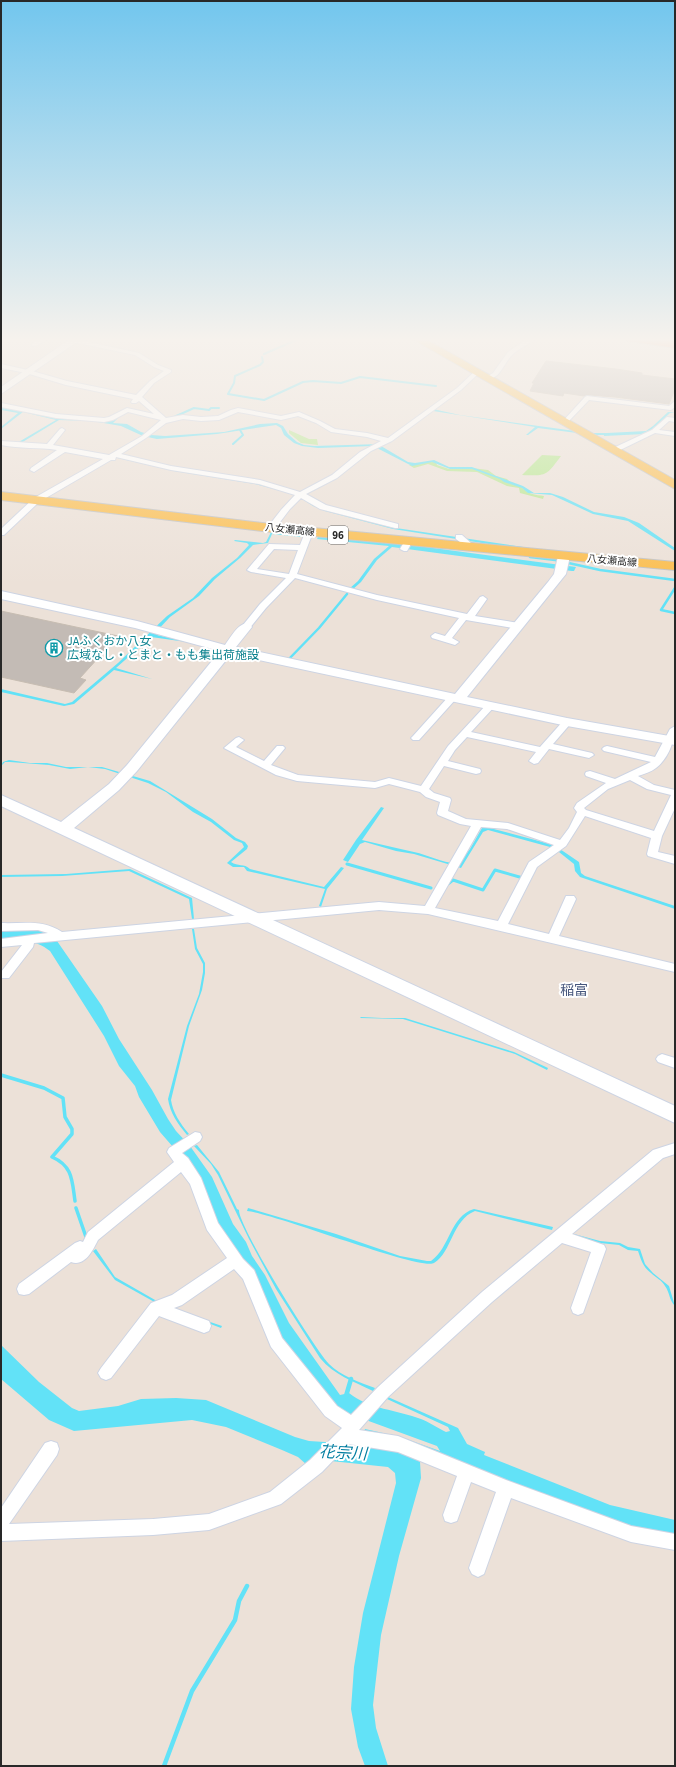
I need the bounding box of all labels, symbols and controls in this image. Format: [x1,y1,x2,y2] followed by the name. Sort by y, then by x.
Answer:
[264,520,316,540] street label: 八女瀬高線
[328,526,348,544] road number: 96
[586,552,638,570] street label: 八女瀬高線
[67,633,259,664] place label: JAふくおか八女 広域なし・とまと・もも集出荷施設
[44,638,64,658] building icon: JAふくおか八女 広域なし・とまと・もも集出荷施設
[560,981,588,1001] district label: 稲富
[318,1441,370,1465] water label: 花宗川

